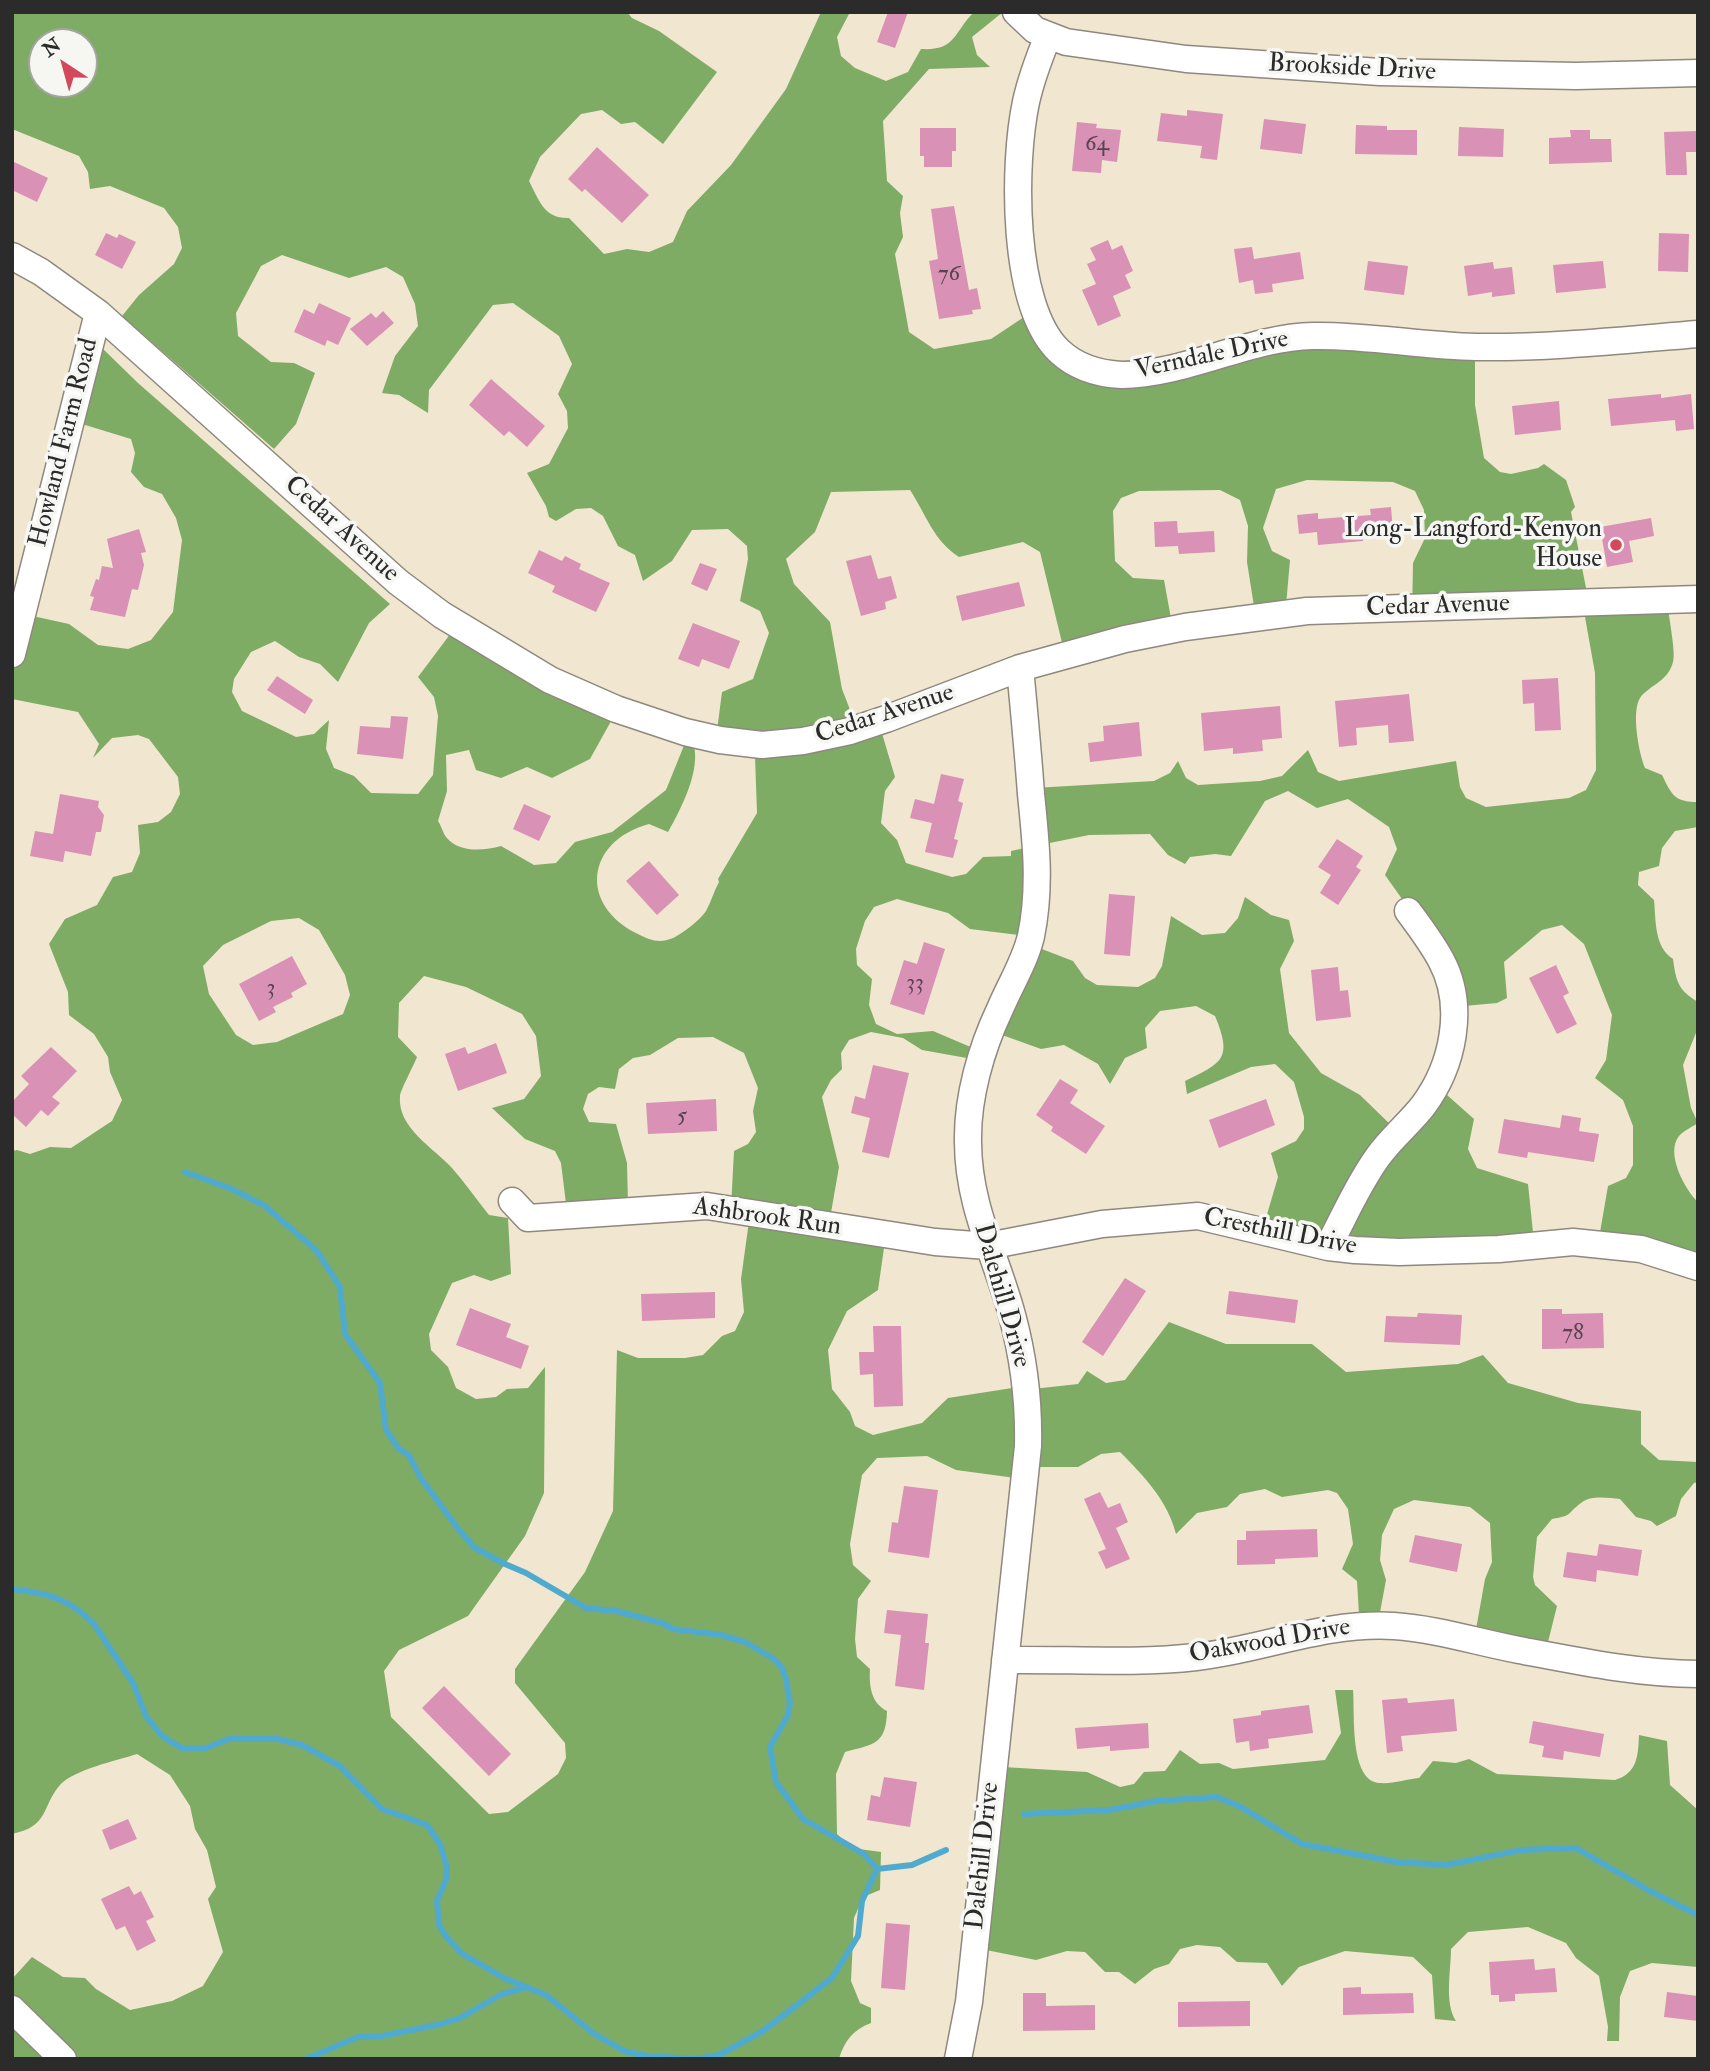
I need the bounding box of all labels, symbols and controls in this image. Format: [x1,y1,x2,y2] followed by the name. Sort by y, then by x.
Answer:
[28,28,98,98] north arrow
[38,33,66,62] text: N
[1267,49,1437,89] street label: Brookside Drive
[1085,131,1109,159] house number: 64
[938,261,960,289] house number: 76
[1132,325,1292,387] street label: Verndale Drive
[24,335,106,551] street label: Howland Farm Road
[277,470,405,590] street label: Cedar Avenue
[1344,514,1602,576] place label: Long-Langford-Kenyon House
[1608,537,1624,553] marker: Long-Langford-Kenyon House
[1366,589,1510,625] street label: Cedar Avenue
[812,678,958,752] street label: Cedar Avenue
[906,970,924,998] house number: 33
[267,975,275,1003] house number: 3
[677,1103,687,1131] house number: 5
[691,1192,843,1244] street label: Ashbrook Run
[1201,1203,1359,1263] street label: Cresthill Drive
[966,1220,1036,1372] street label: Dalehill Drive
[1562,1320,1584,1348] house number: 78
[1187,1613,1353,1671] street label: Oakwood Drive
[961,1781,1007,1931] street label: Dalehill Drive

